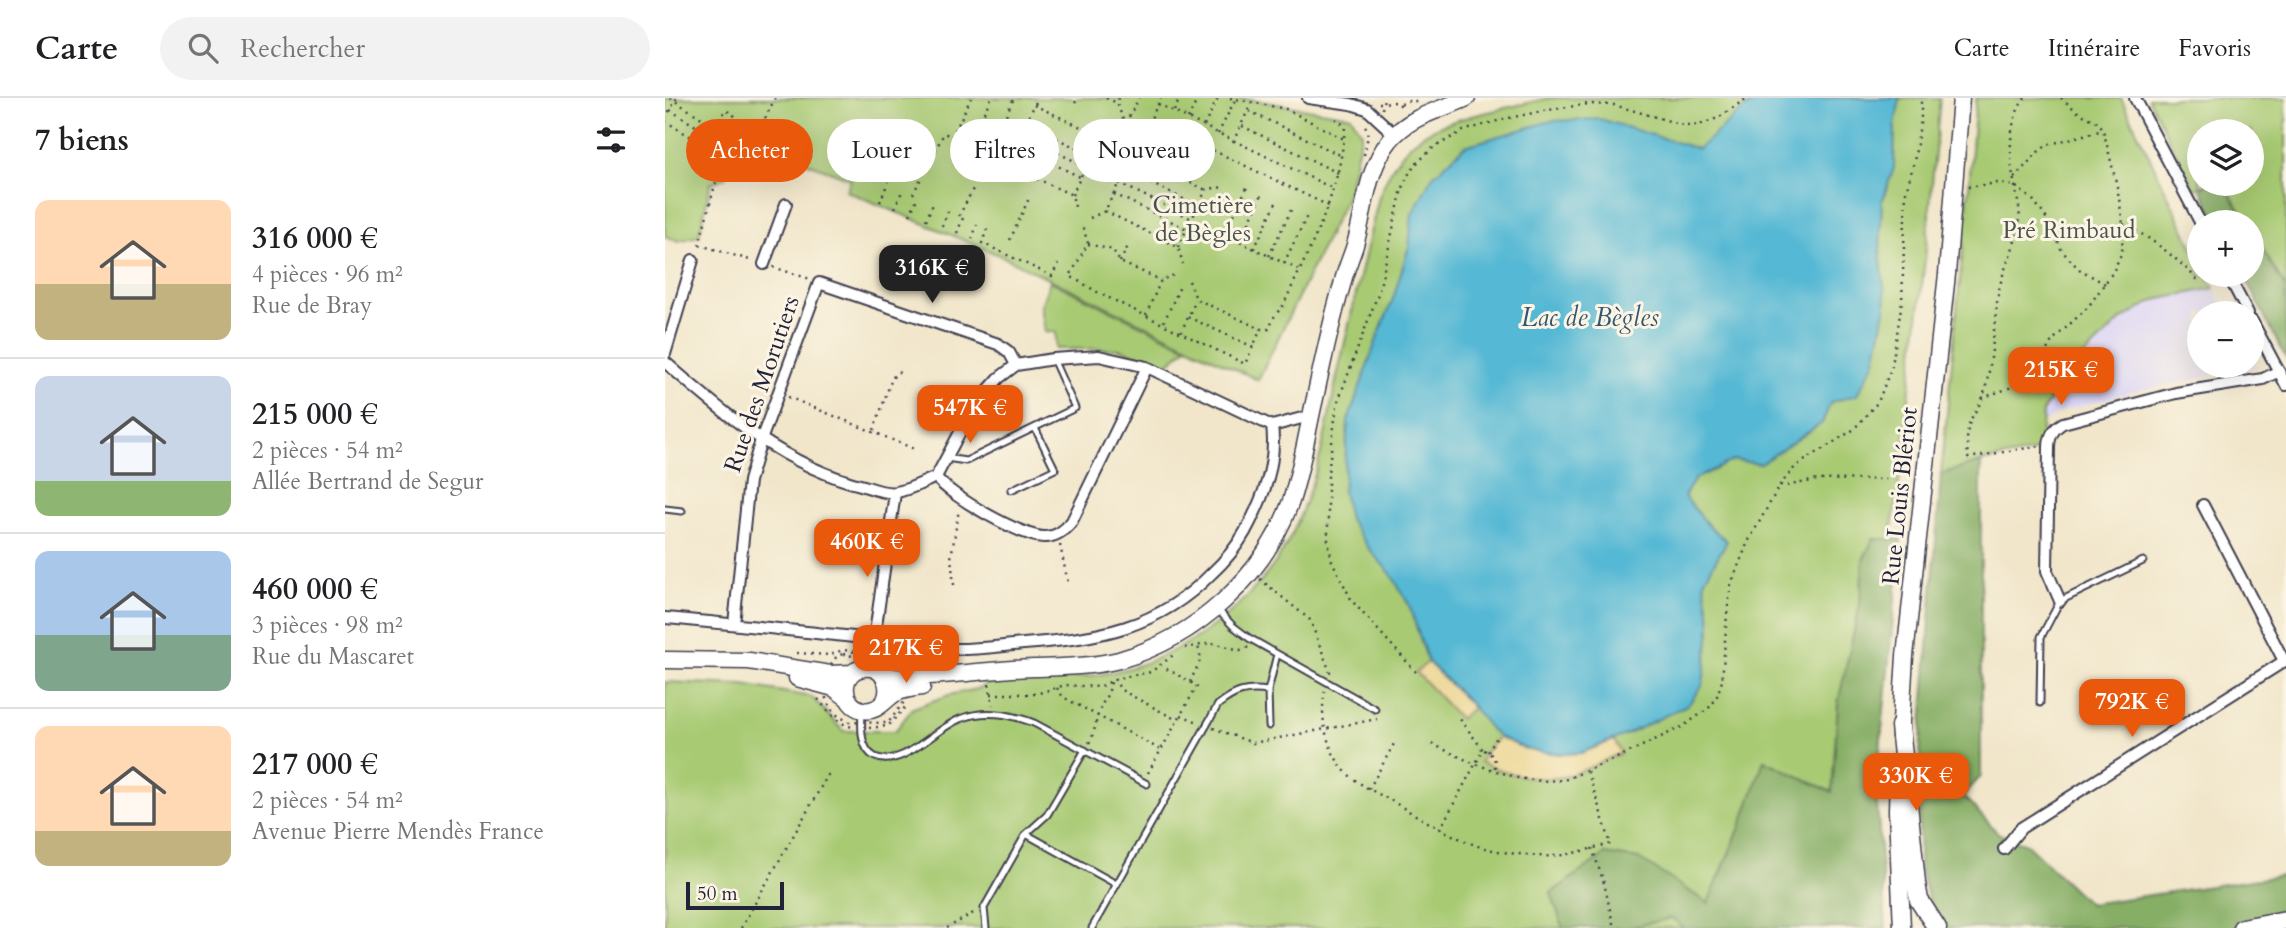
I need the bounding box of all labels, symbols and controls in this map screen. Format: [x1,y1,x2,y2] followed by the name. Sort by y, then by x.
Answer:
[160,17,650,80] search box
[35,26,118,71] text: Carte
[184,29,222,67] icon: search
[240,31,365,66] text: Rechercher
[1954,32,2010,65] text: Carte
[2048,32,2140,65] text: Itinéraire
[2178,32,2251,65] text: Favoris
[686,119,813,182] chip: Acheter
[827,119,936,182] chip: Louer
[950,119,1059,182] chip: Filtres
[1073,119,1215,182] chip: Nouveau
[2187,119,2264,378] map controls
[2187,119,2264,196] button: layers
[35,120,129,161] text: 7 biens
[592,121,630,159] icon: filters
[1152,189,1254,250] park label: Cimetière de Bègles
[2187,210,2264,287] button: +
[2002,214,2136,247] park label: Pré Rimbaud
[252,218,378,259] text: 316 000 €
[91,228,175,312] icon: home
[875,246,989,305] pin: 316K €
[895,252,969,283] text: 316K €
[252,259,403,290] text: 4 pièces · 96 m²
[252,290,372,321] text: Rue de Bray
[716,291,808,477] street label: Rue des Morutiers
[1521,300,1659,335] water label: Lac de Bègles
[2187,301,2264,378] button: −
[2004,348,2118,407] pin: 215K €
[2024,354,2098,385] text: 215K €
[913,386,1027,445] pin: 547K €
[933,392,1007,423] text: 547K €
[252,394,378,435] text: 215 000 €
[91,404,175,488] icon: home
[1874,405,1926,586] street label: Rue Louis Blériot
[252,435,403,466] text: 2 pièces · 54 m²
[252,466,483,497] text: Allée Bertrand de Segur
[810,519,924,579] pin: 460K €
[830,526,904,557] text: 460K €
[252,569,378,610] text: 460 000 €
[91,579,175,663] icon: home
[252,610,403,641] text: 3 pièces · 98 m²
[849,626,963,685] pin: 217K €
[869,632,943,663] text: 217K €
[252,641,414,672] text: Rue du Mascaret
[2075,680,2189,739] pin: 792K €
[2095,686,2169,717] text: 792K €
[252,744,378,785] text: 217 000 €
[91,754,175,838] icon: home
[1859,754,1973,813] pin: 330K €
[1879,760,1953,791] text: 330K €
[252,785,403,816] text: 2 pièces · 54 m²
[252,816,544,847] text: Avenue Pierre Mendès France
[686,879,784,911] scale bar
[697,881,738,907] text: 50 m

